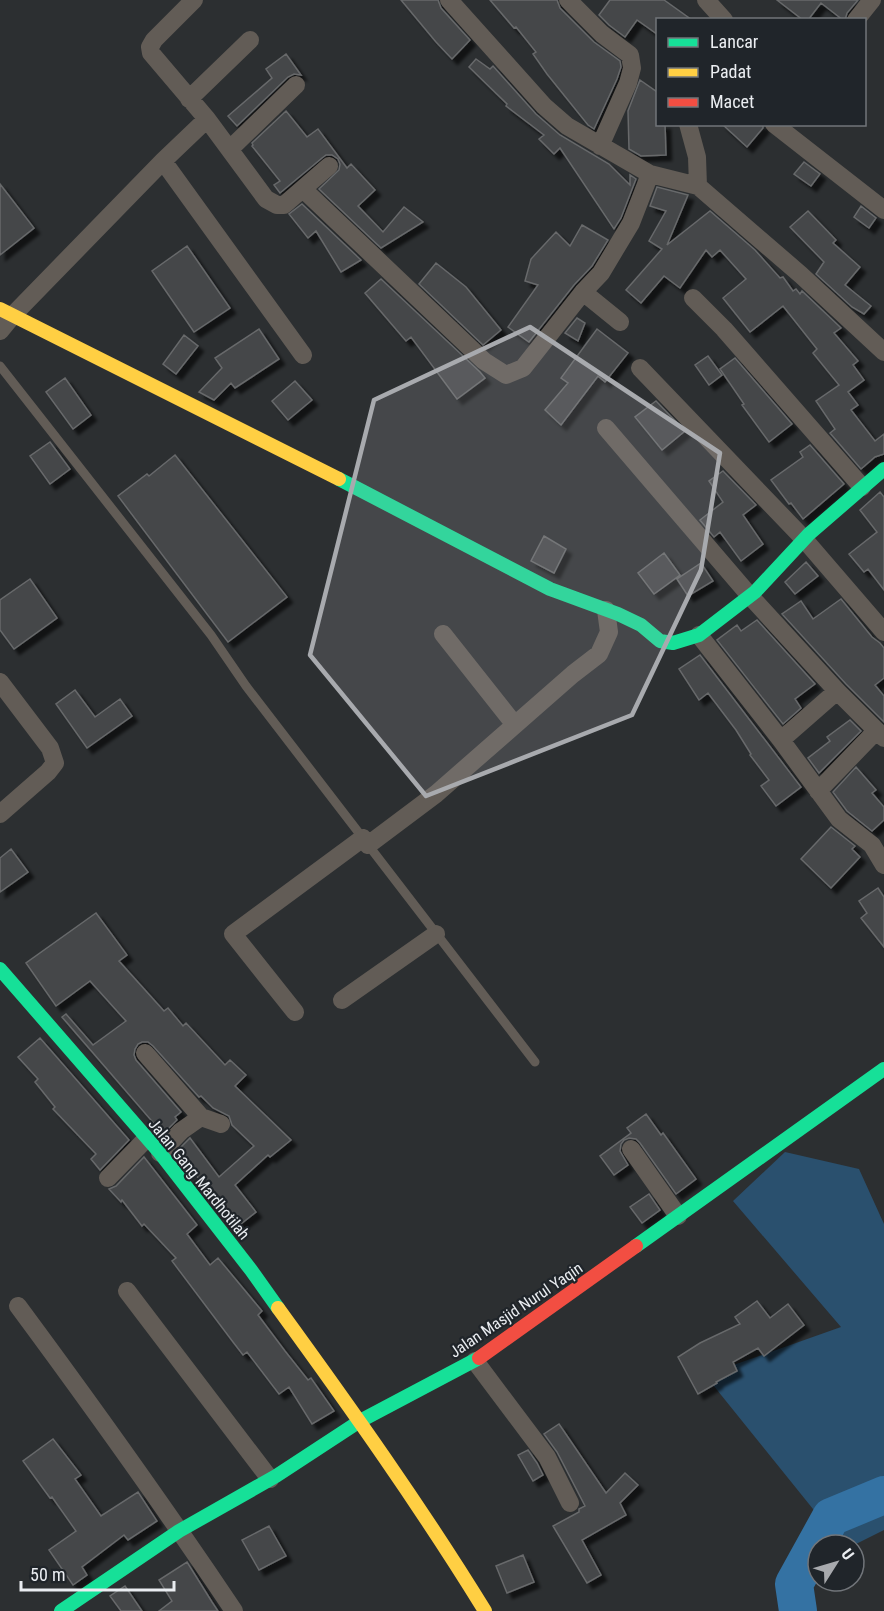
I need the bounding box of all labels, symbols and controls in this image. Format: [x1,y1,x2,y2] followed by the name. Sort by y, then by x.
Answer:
[656,18,866,126] legend
[710,31,759,52] text: Lancar
[710,61,751,82] text: Padat
[710,91,754,112] text: Macet
[144,1115,254,1243] street label: Jalan Gang Mardhotilah
[446,1258,586,1362] street label: Jalan Masjid Nurul Yaqin
[806,1533,866,1593] north arrow
[837,1545,858,1564] text: U
[21,1554,174,1592] scale bar
[30,1564,65,1585] text: 50 m

